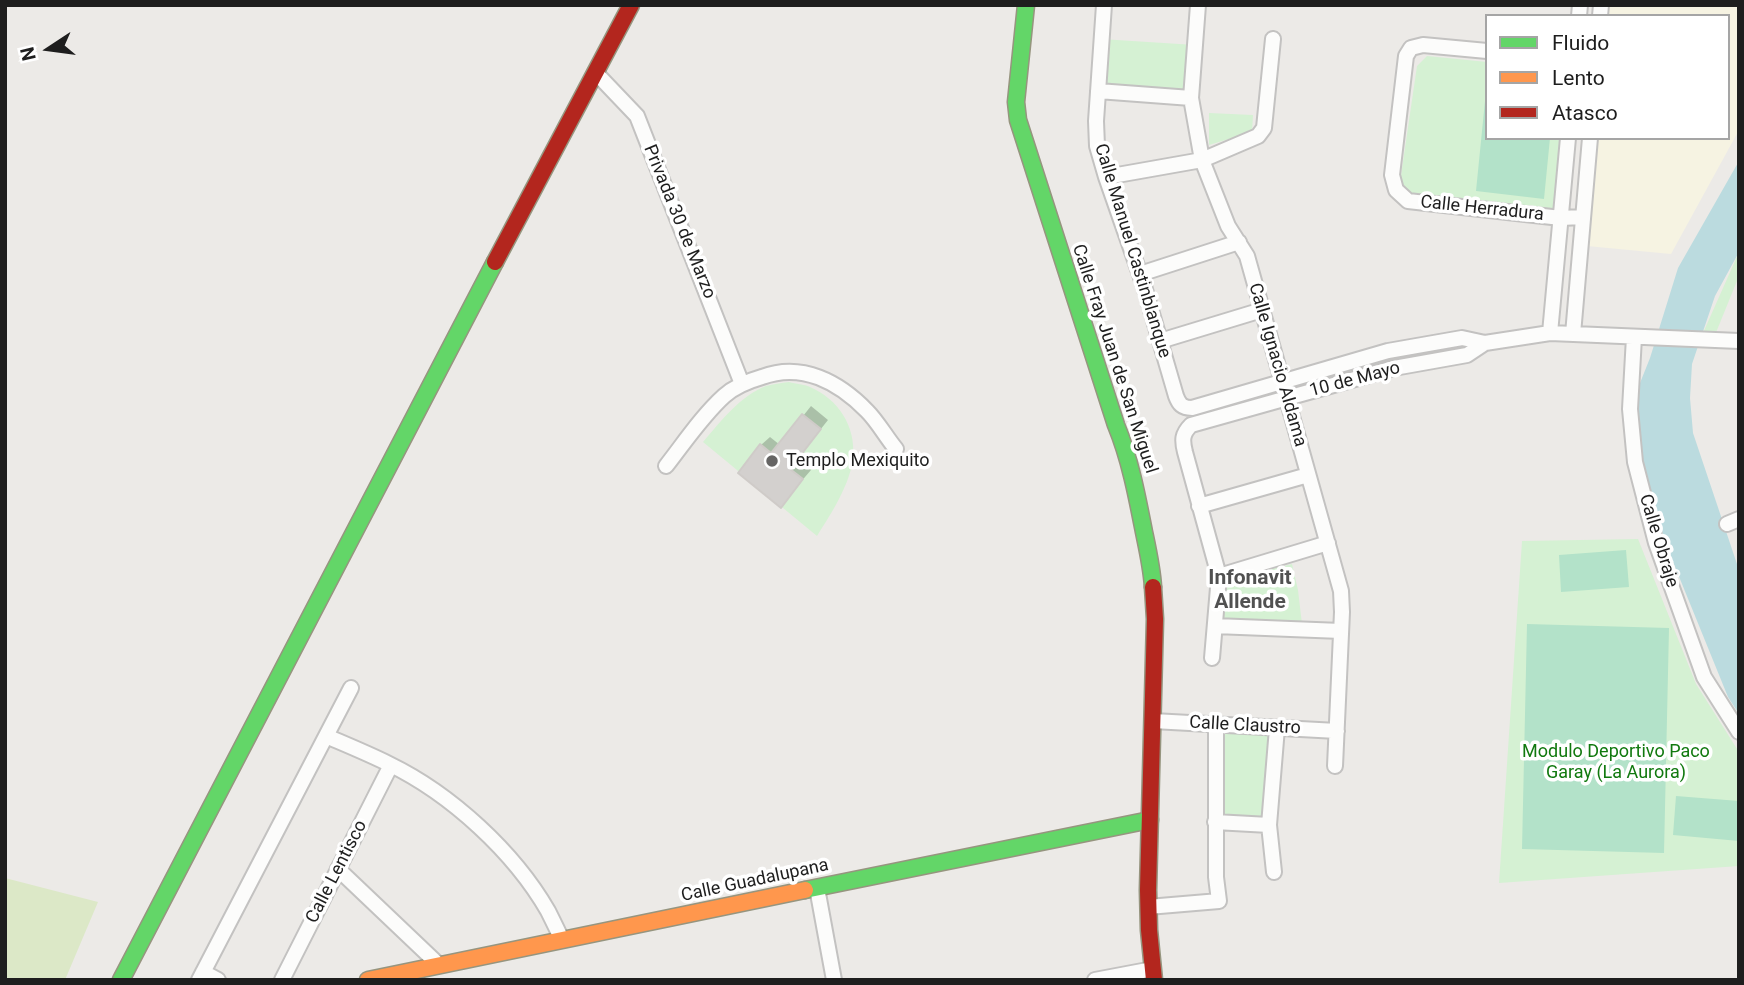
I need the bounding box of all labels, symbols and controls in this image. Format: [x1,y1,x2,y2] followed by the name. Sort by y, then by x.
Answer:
[14,14,84,84] north arrow
[1485,14,1730,140] legend
[1552,31,1609,55] text: Fluido
[15,45,41,63] text: N
[1552,66,1605,90] text: Lento
[1552,101,1618,125] text: Atasco
[1089,141,1175,361] street label: Calle Manuel Castinblanque
[638,142,720,302] street label: Privada 30 de Marzo
[1419,192,1545,226] street label: Calle Herradura
[1067,242,1161,476] street label: Calle Fray Juan de San Miguel
[1243,281,1311,449] street label: Calle Ignacio Aldama
[1307,358,1403,402] street label: 10 de Mayo
[786,450,929,472] place label: Templo Mexiquito
[764,453,780,469] marker: Templo Mexiquito
[1634,492,1682,590] street label: Calle Obraje
[1208,566,1292,616] district label: Infonavit Allende
[1189,712,1301,740] street label: Calle Claustro
[1522,741,1710,784] park label: Modulo Deportivo Paco Garay (La Aurora)
[302,817,372,927] street label: Calle Lentisco
[679,855,831,907] street label: Calle Guadalupana

